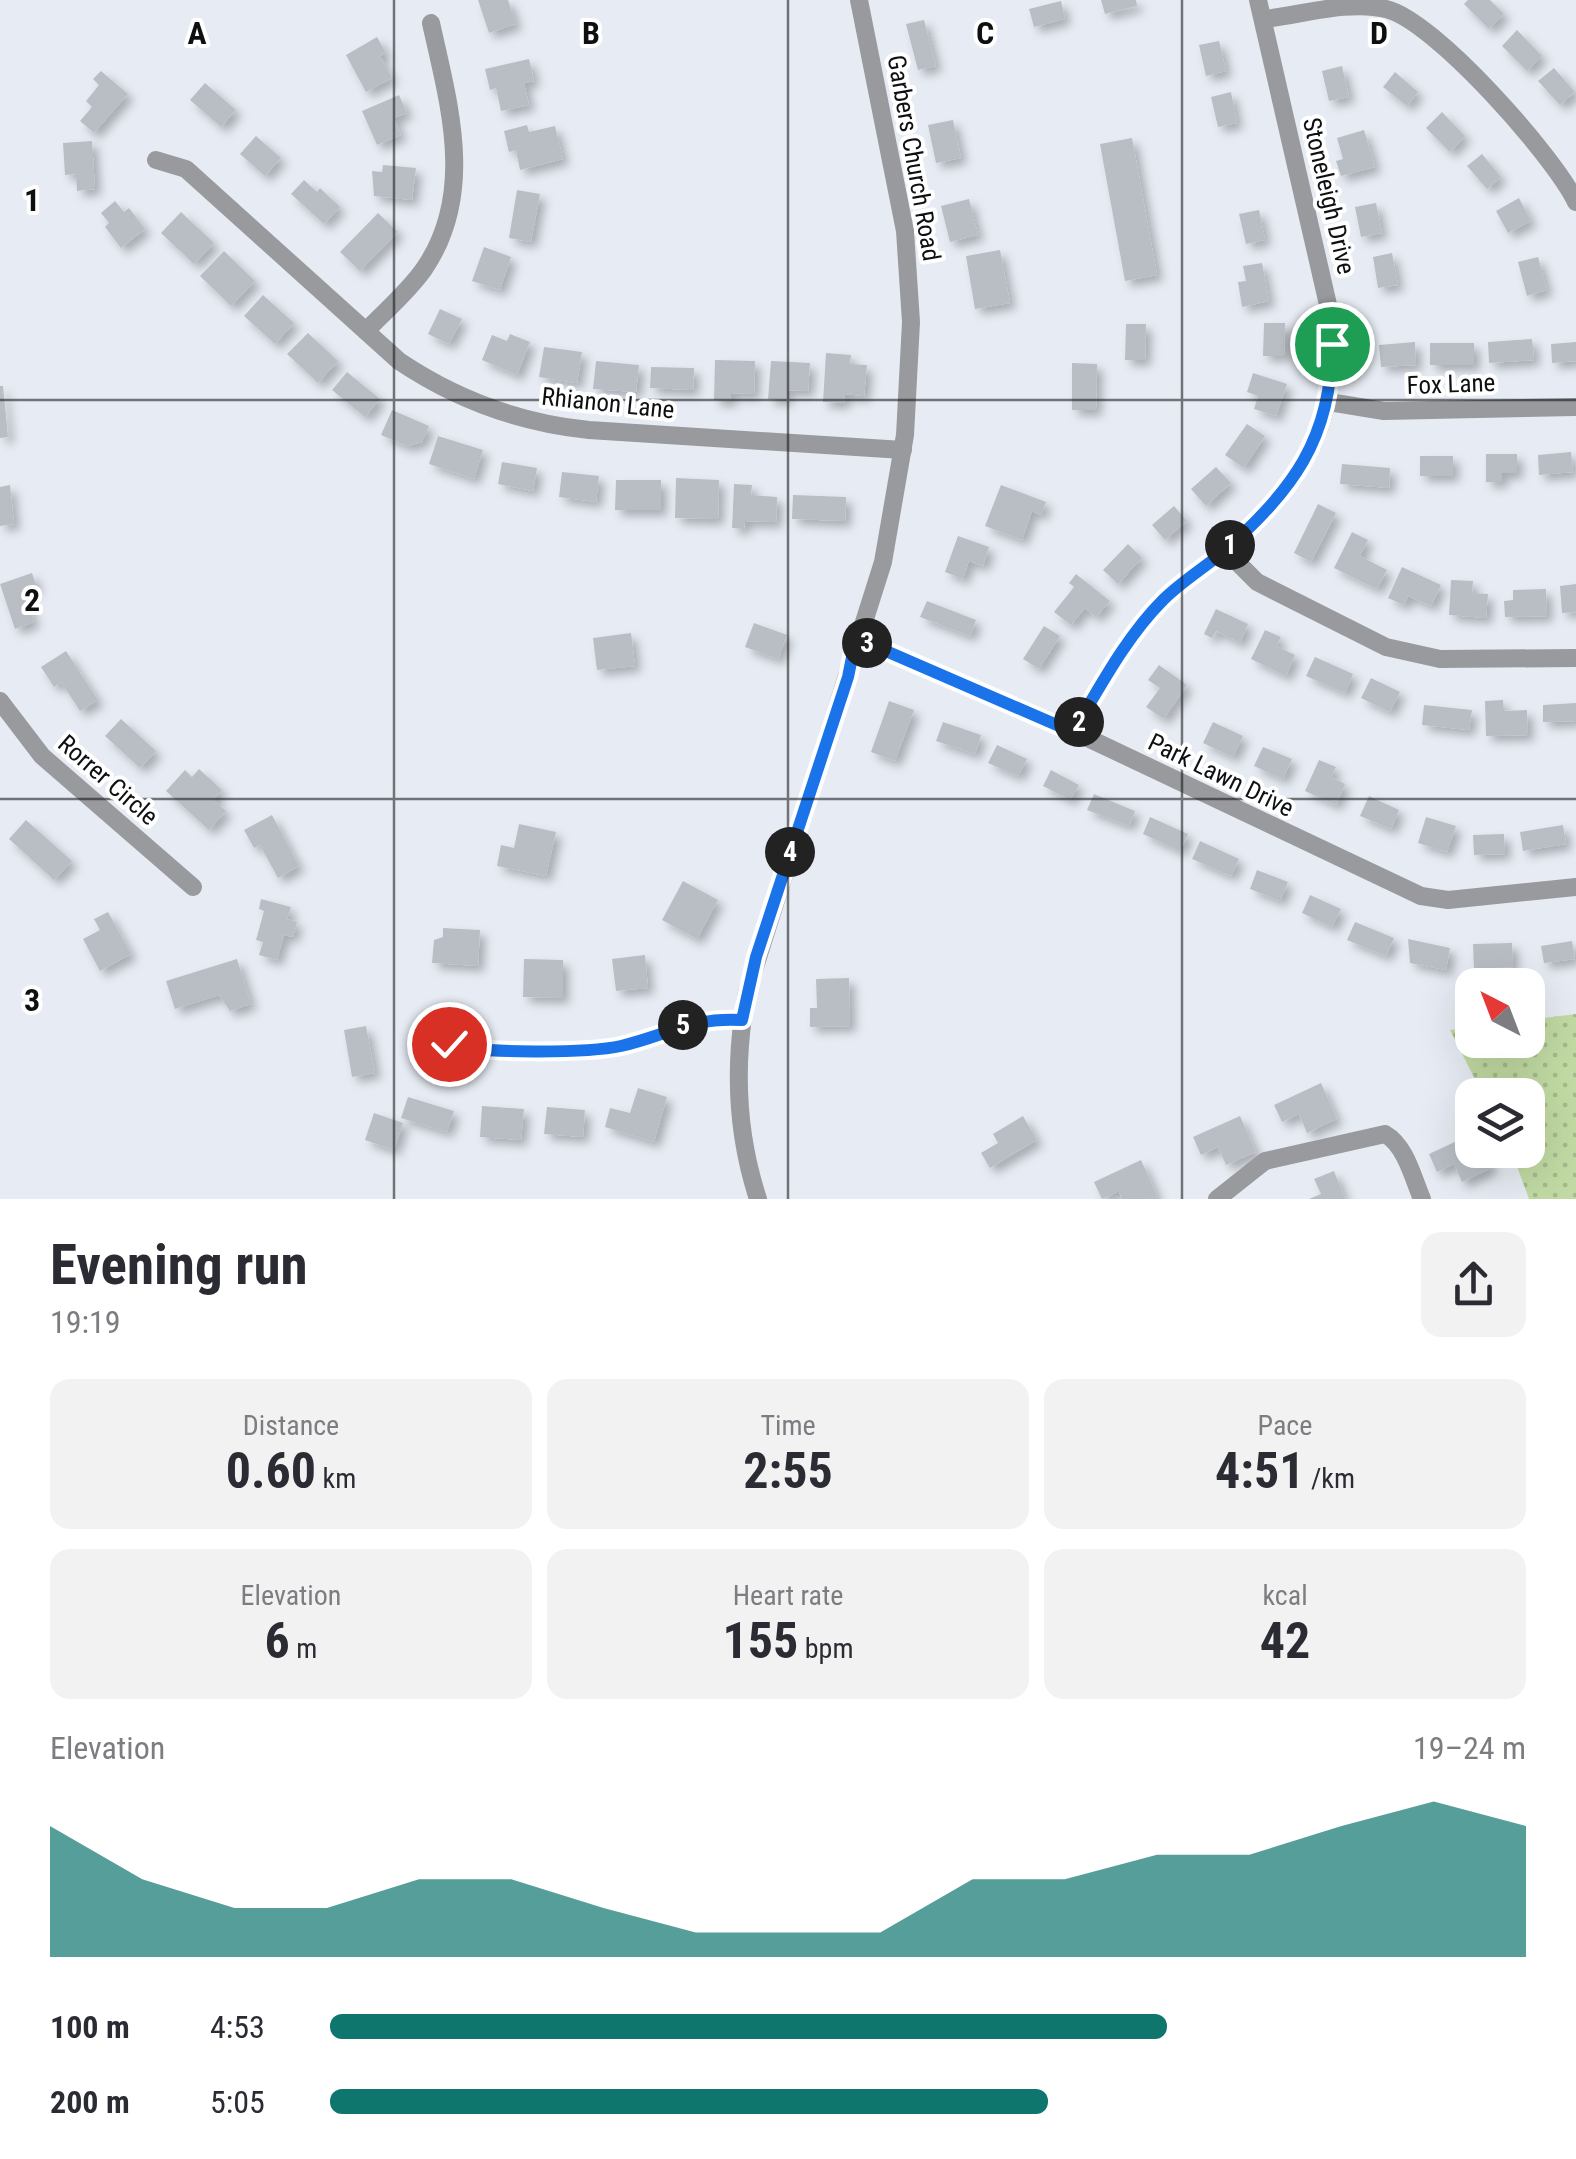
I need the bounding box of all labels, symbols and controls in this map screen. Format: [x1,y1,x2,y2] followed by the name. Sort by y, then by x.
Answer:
[187,14,207,52] text: A
[582,14,600,52] text: B
[976,14,994,52] text: C
[1370,14,1388,52] text: D
[882,53,946,263] street label: Garbers Church Road
[1297,115,1361,277] street label: Stoneleigh Drive
[24,181,40,219] text: 1
[1290,302,1375,387] pin
[1305,317,1360,372] icon: arrive
[1406,368,1496,400] street label: Fox Lane
[540,382,676,424] street label: Rhianon Lane
[1205,520,1255,570] pin: 1
[1223,528,1237,561] text: 1
[24,581,40,619] text: 2
[842,618,892,668] pin: 3
[860,626,874,659] text: 3
[1054,697,1104,747] pin: 2
[1072,705,1086,738] text: 2
[1144,727,1298,823] street label: Park Lawn Drive
[52,729,164,831] street label: Rorrer Circle
[765,827,815,877] pin: 4
[783,835,797,868] text: 4
[1455,968,1545,1058] north arrow
[1455,968,1545,1168] map controls
[24,981,40,1019] text: 3
[658,1000,708,1050] pin: 5
[407,1002,492,1087] pin
[676,1008,690,1041] text: 5
[422,1017,477,1072] icon: check
[1455,1078,1545,1168] button: layers
[1421,1232,1526,1337] button: share
[50,1233,308,1297] text: Evening run
[50,1303,121,1341] text: 19:19
[243,1409,339,1442] text: Distance
[760,1409,816,1442] text: Time
[1258,1409,1312,1442] text: Pace
[226,1442,316,1500] text: 0.60
[743,1442,833,1500] text: 2:55
[1215,1442,1304,1500] text: 4:51
[316,1462,356,1495] text: km
[1304,1462,1355,1495] text: /km
[241,1579,341,1612] text: Elevation
[733,1579,843,1612] text: Heart rate
[1262,1579,1308,1612] text: kcal
[265,1612,290,1670] text: 6
[723,1612,798,1670] text: 155
[1260,1612,1310,1670] text: 42
[290,1632,317,1665] text: m
[798,1632,853,1665] text: bpm
[50,1729,165,1767] text: Elevation
[1413,1729,1526,1767] text: 19–24 m
[50,2008,130,2046] text: 100 m
[210,2008,265,2046] text: 4:53
[50,2083,130,2121] text: 200 m
[210,2083,265,2121] text: 5:05

